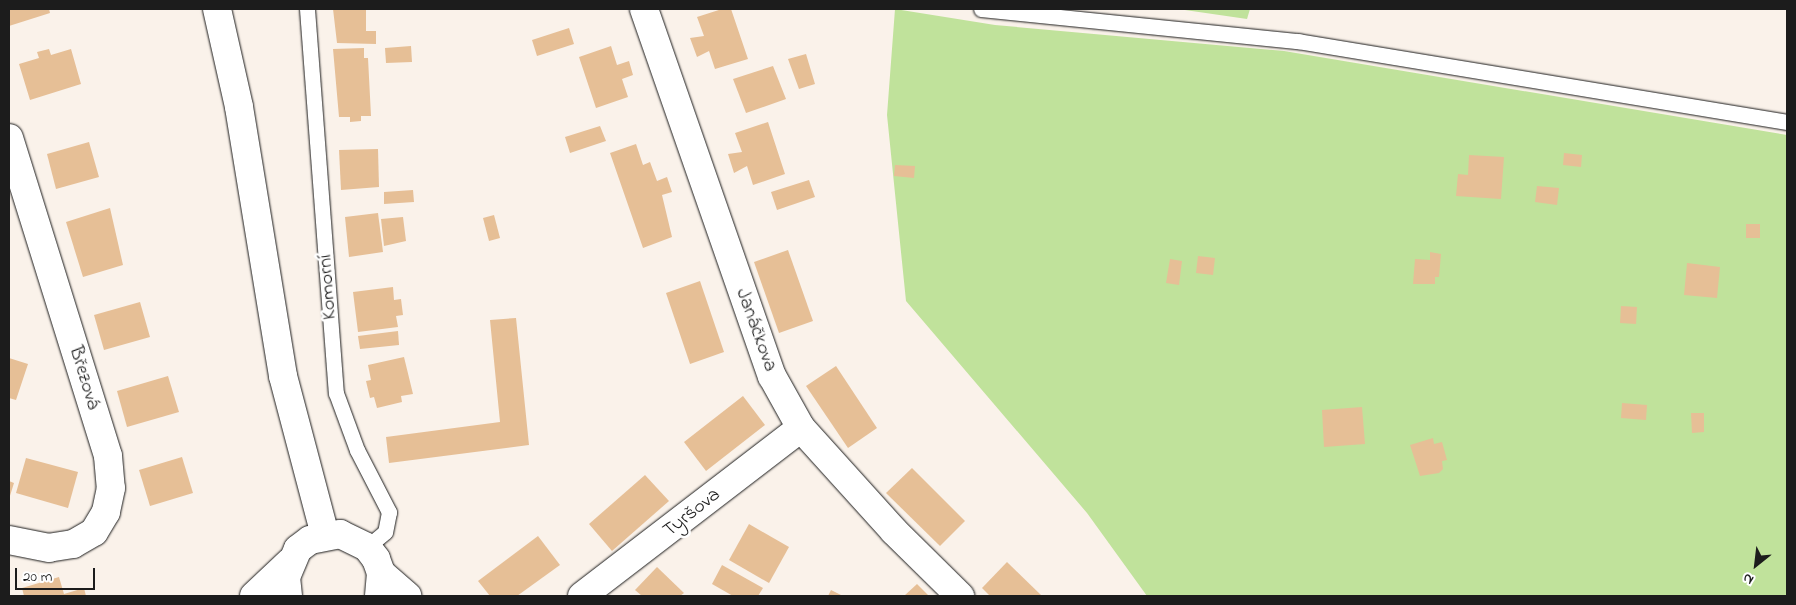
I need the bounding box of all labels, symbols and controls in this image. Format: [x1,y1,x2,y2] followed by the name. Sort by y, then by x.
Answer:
[314,253,342,321] street label: Komorní
[730,285,782,375] street label: Janáčkova
[63,343,105,413] street label: Březová
[658,483,726,543] street label: Tyršova
[1731,540,1781,590] north arrow
[18,558,98,590] scale bar
[23,566,52,588] text: 20 m
[1739,567,1758,590] text: N

